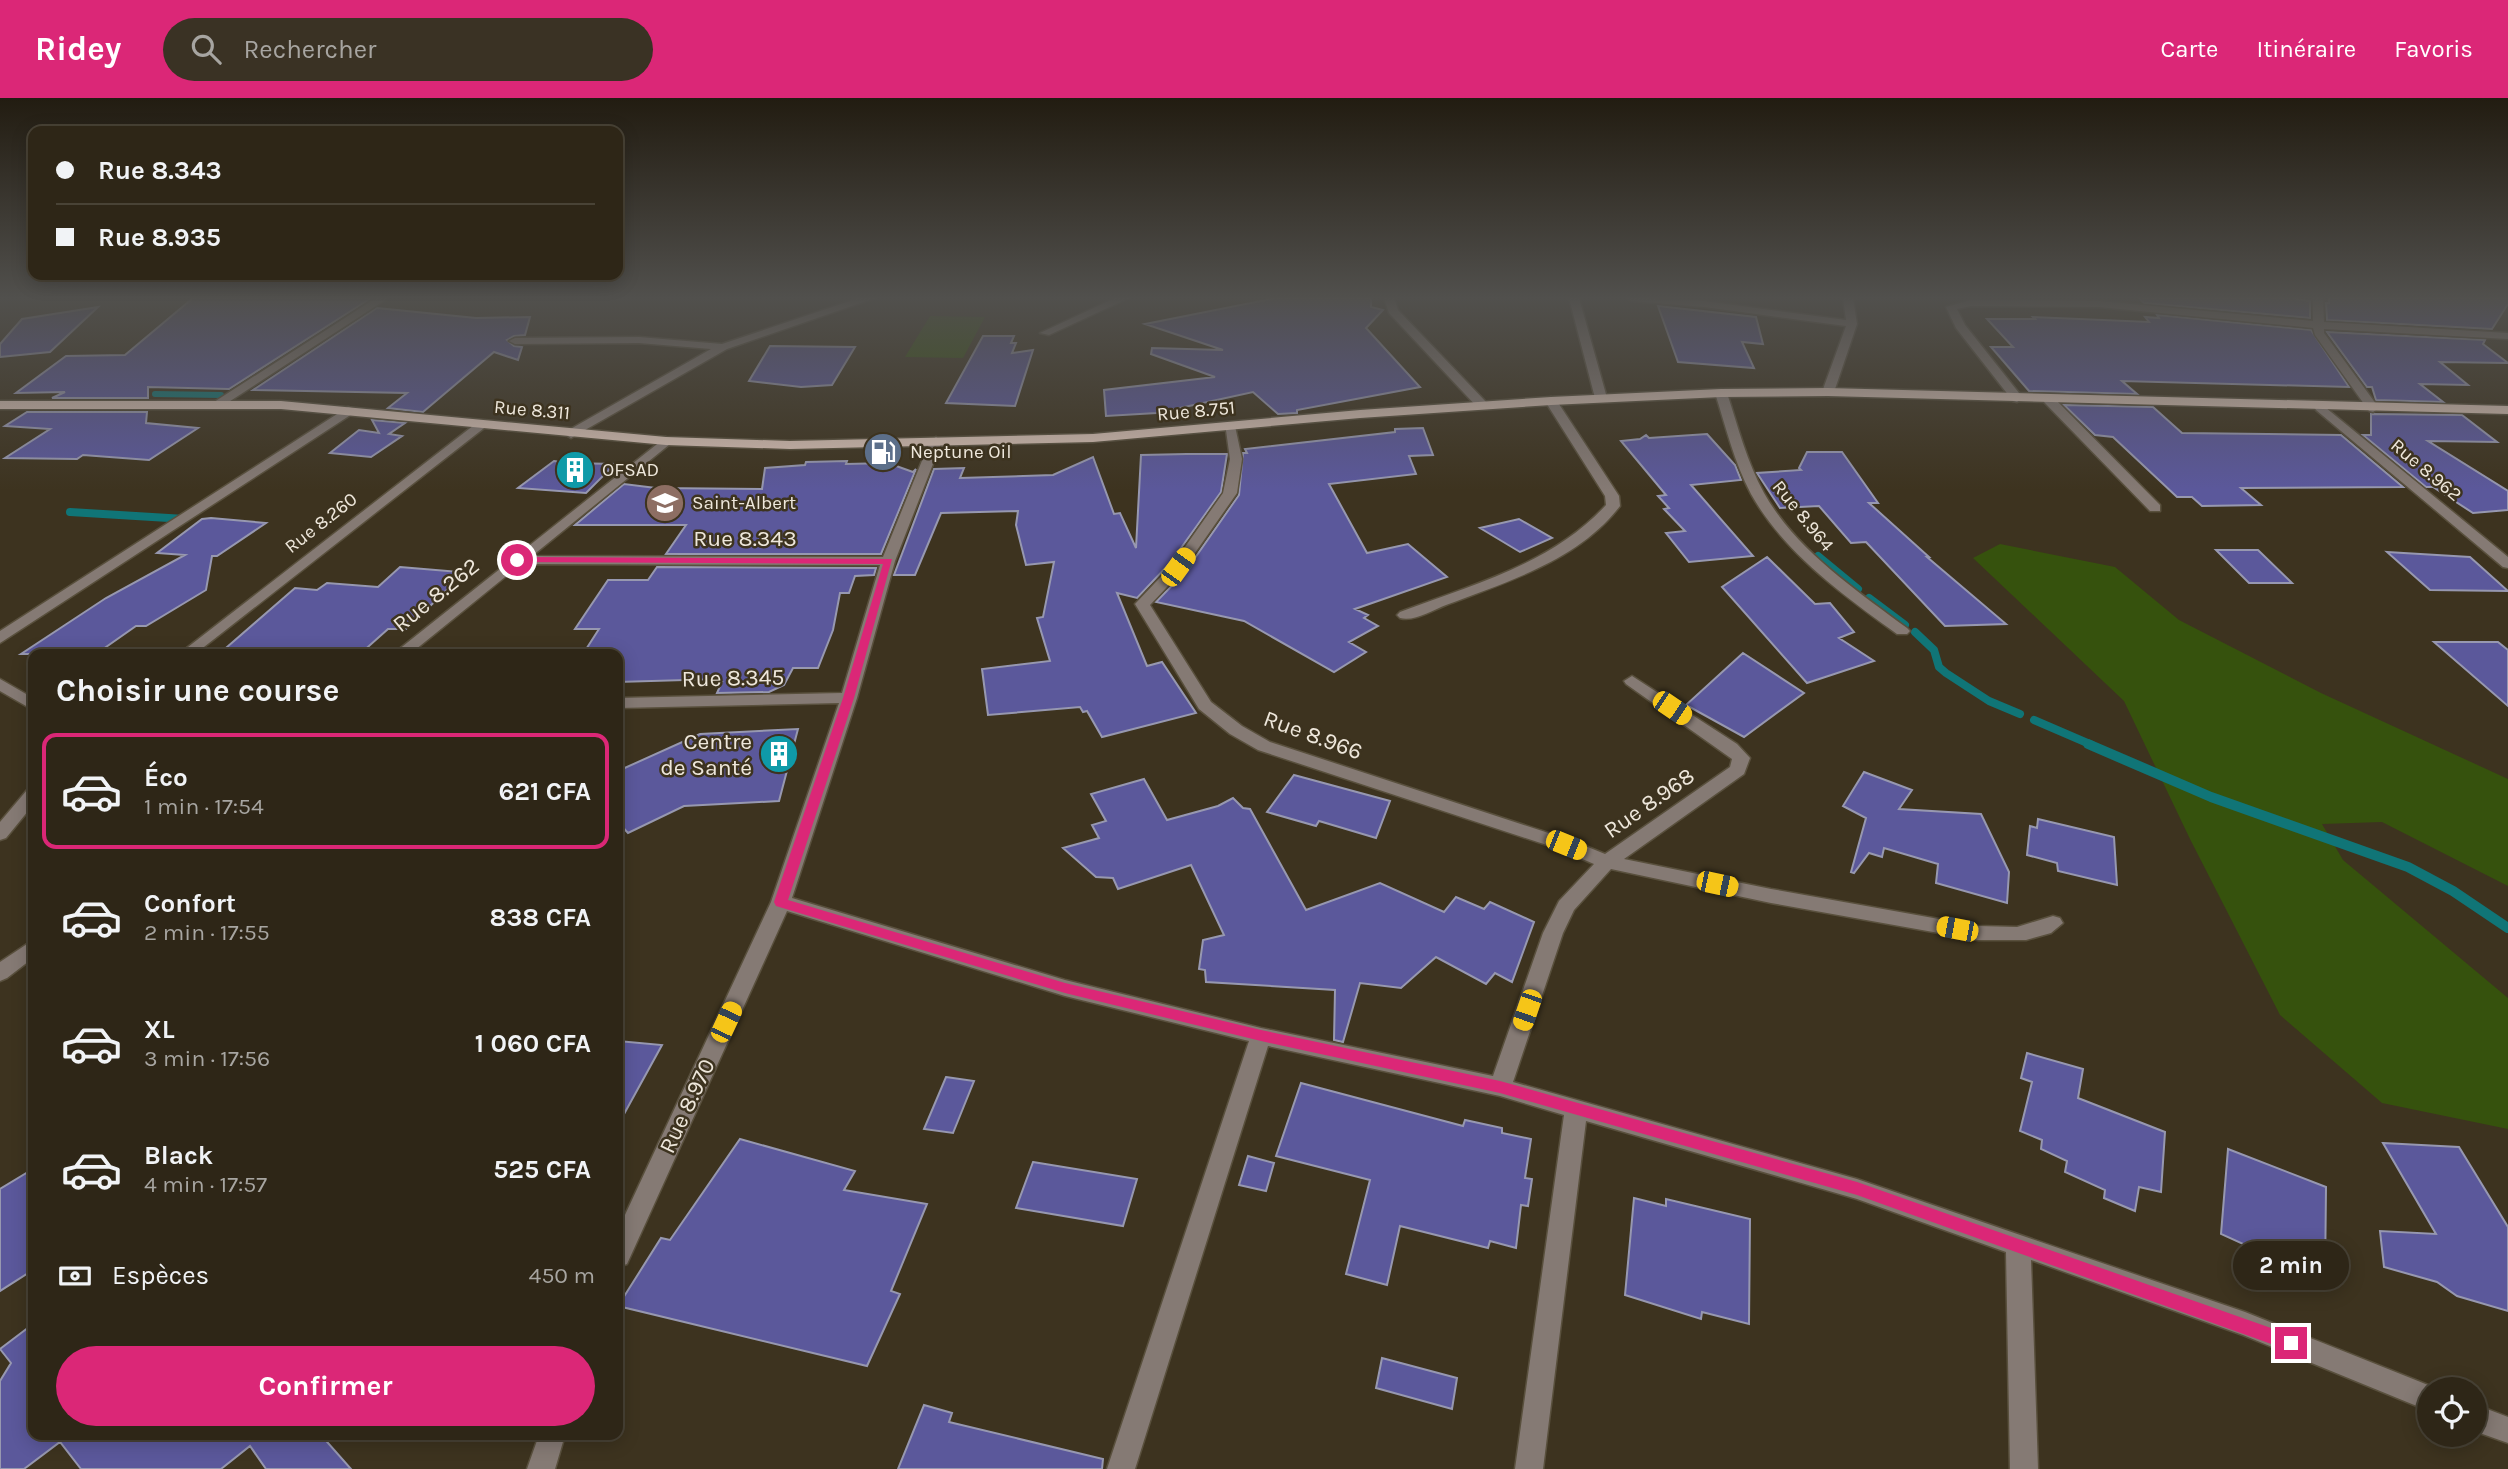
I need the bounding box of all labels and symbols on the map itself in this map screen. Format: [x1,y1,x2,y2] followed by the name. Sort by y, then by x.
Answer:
[493,396,571,424] street label: Rue 8.311
[1156,397,1236,425] street label: Rue 8.751
[862,431,904,473] fuel station icon: Neptune Oil
[2386,434,2466,506] street label: Rue 8.962
[910,441,1012,463] place label: Neptune Oil
[554,449,596,491] building icon: OFSAD
[602,459,659,481] place label: OFSAD
[1768,476,1839,556] street label: Rue 8.964
[644,482,686,524] school or university icon: Saint-Albert
[280,488,362,558] street label: Rue 8.260
[692,492,796,514] place label: Saint-Albert
[693,525,797,552] street label: Rue 8.343
[501,544,533,576] route start
[1158,544,1199,590] car
[387,552,485,638] street label: Rue 8.262
[681,664,785,692] street label: Rue 8.345
[1649,688,1696,728] car
[1260,705,1366,765] street label: Rue 8.966
[660,728,752,781] place label: Centre de Santé
[758,733,800,775] building icon: Centre de Santé
[1599,762,1699,844] street label: Rue 8.968
[1543,827,1590,863] car
[1695,869,1740,899] car
[1935,915,1980,943] car
[1511,987,1544,1033] car
[708,999,745,1045] car
[653,1054,721,1158] street label: Rue 8.970
[2233,1242,2349,1290] callout: 2 min
[2275,1327,2307,1359] route end

